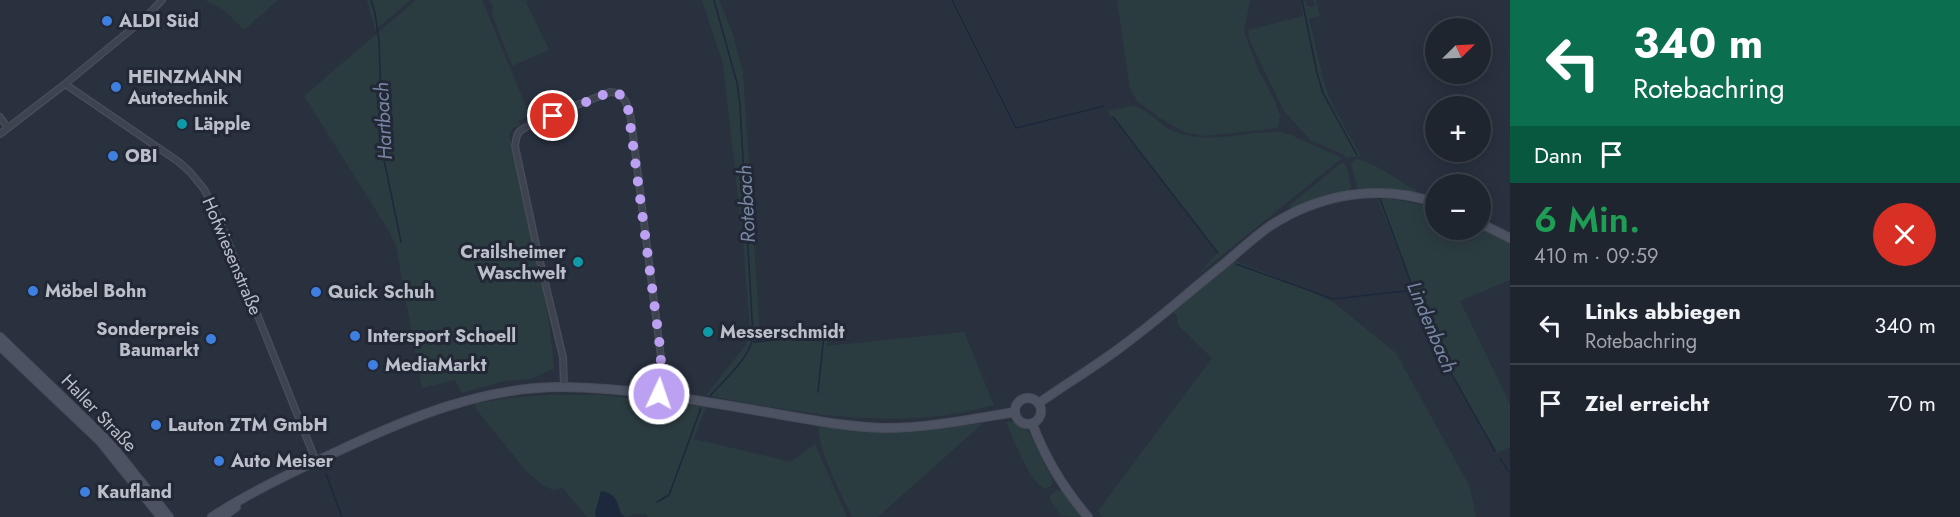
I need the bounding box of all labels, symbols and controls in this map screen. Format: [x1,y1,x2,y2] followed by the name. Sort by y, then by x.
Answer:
[118,8,199,34] place label: ALDI Süd
[1633,13,1763,74] text: 340 m
[100,14,114,28] marker: ALDI Süd
[1425,18,1491,84] north arrow
[1425,18,1491,240] map controls
[1534,24,1612,102] icon: left
[127,64,242,111] place label: HEINZMANN Autotechnik
[1633,69,1785,108] text: Rotebachring
[109,80,123,94] marker: HEINZMANN Autotechnik
[367,81,400,161] water label: Hartbach
[527,90,578,141] pin
[1425,96,1491,162] button: +
[536,99,569,132] icon: arrive
[194,111,251,137] place label: Läpple
[175,117,189,131] marker: Läpple
[1595,138,1628,171] icon: arrive
[1534,139,1583,171] text: Dann
[125,143,158,169] place label: OBI
[106,149,120,163] marker: OBI
[730,164,763,244] water label: Rotebach
[1425,174,1491,240] button: −
[195,193,269,319] street label: Hofwiesenstraße
[1534,193,1640,245] text: 6 Min.
[1873,203,1936,266] button: close
[460,239,567,286] place label: Crailsheimer Waschwelt
[1534,242,1659,271] text: 410 m · 09:59
[571,255,585,269] marker: Crailsheimer Waschwelt
[1399,277,1464,377] water label: Lindenbach
[45,278,147,304] place label: Möbel Bohn
[328,279,435,305] place label: Quick Schuh
[26,284,40,298] marker: Möbel Bohn
[309,285,323,299] marker: Quick Schuh
[1585,295,1741,327] text: Links abbiegen
[1534,309,1567,342] icon: left
[1874,309,1936,341] text: 340 m
[96,316,199,363] place label: Sonderpreis Baumarkt
[720,319,845,345] place label: Messerschmidt
[367,323,516,349] place label: Intersport Schoell
[701,325,715,339] marker: Messerschmidt
[1585,327,1697,356] text: Rotebachring
[348,329,362,343] marker: Intersport Schoell
[204,332,218,346] marker: Sonderpreis Baumarkt
[385,352,487,378] place label: MediaMarkt
[366,358,380,372] marker: MediaMarkt
[627,362,691,426] position arrow
[55,368,143,458] street label: Haller Straße
[1534,387,1567,420] icon: arrive
[1585,387,1709,419] text: Ziel erreicht
[1887,387,1936,419] text: 70 m
[168,412,328,438] place label: Lauton ZTM GmbH
[149,418,163,432] marker: Lauton ZTM GmbH
[230,448,334,474] place label: Auto Meiser
[212,454,226,468] marker: Auto Meiser
[97,479,172,505] place label: Kaufland
[78,485,92,499] marker: Kaufland

